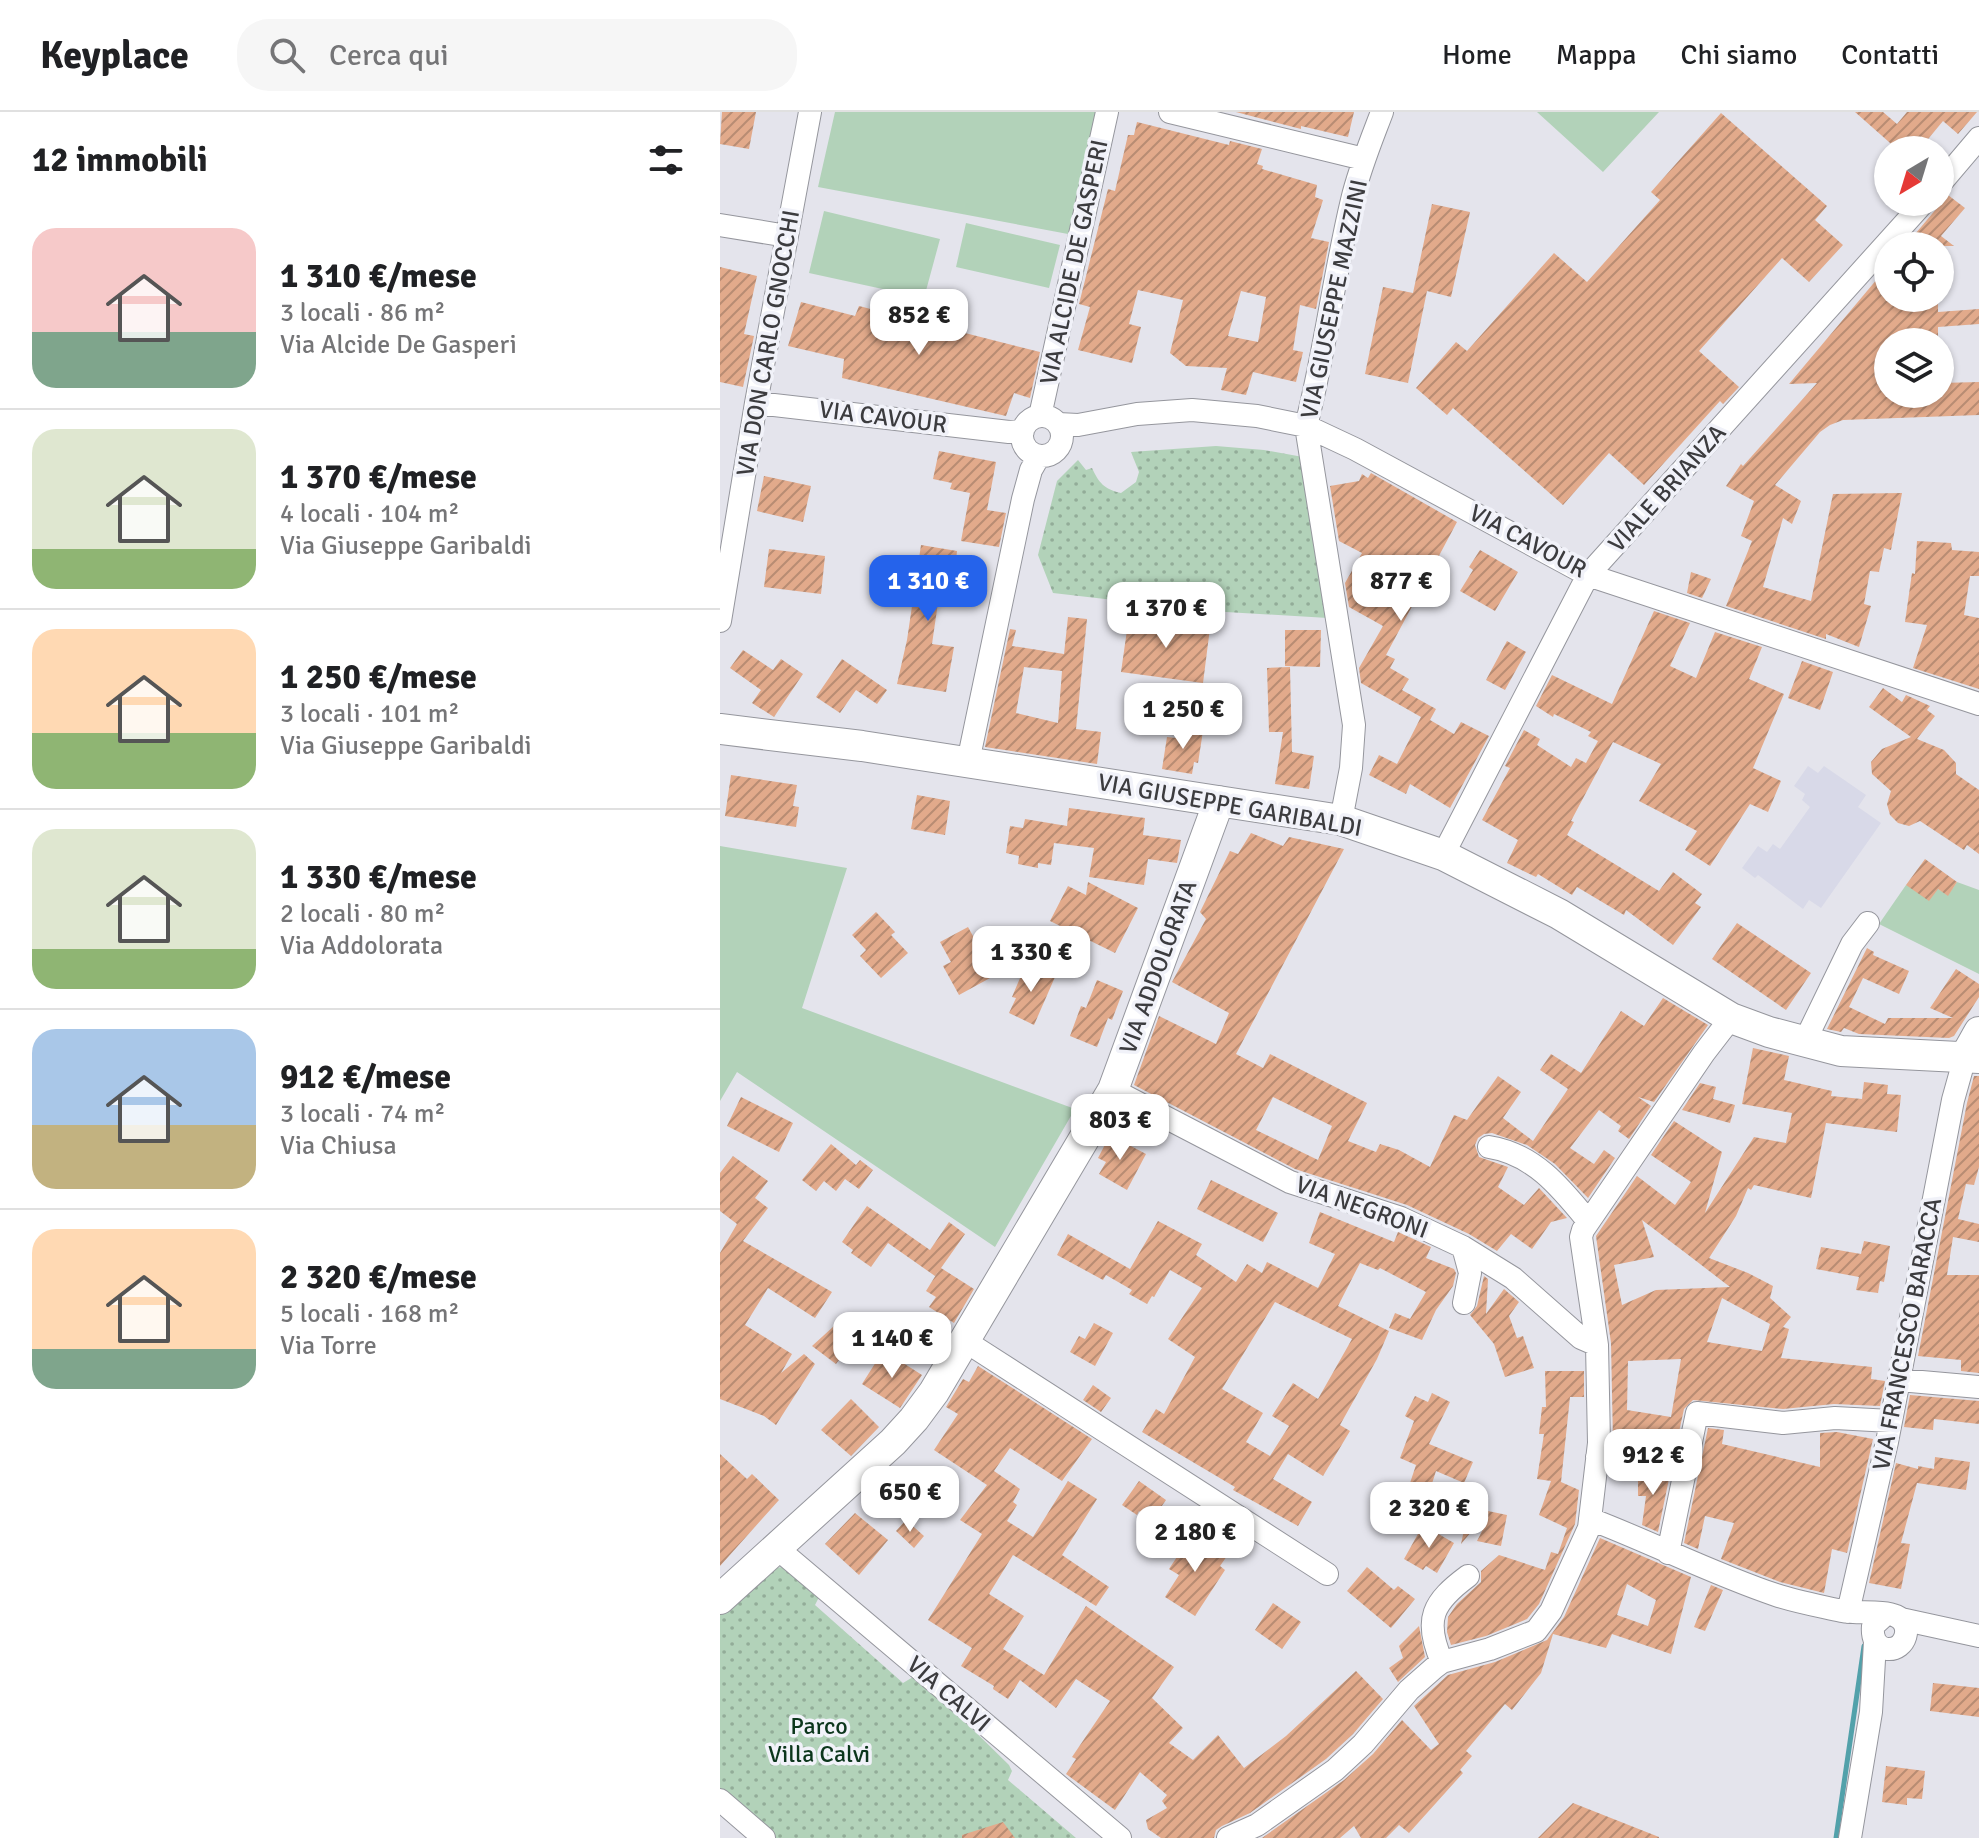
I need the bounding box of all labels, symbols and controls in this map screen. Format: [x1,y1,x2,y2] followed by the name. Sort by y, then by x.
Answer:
[237,19,797,91] search box
[40,32,189,79] text: Keyplace
[265,33,309,77] icon: search
[329,37,449,74] text: Cerca qui
[1442,38,1512,72] text: Home
[1556,38,1637,72] text: Mappa
[1681,38,1797,72] text: Chi siamo
[1841,38,1939,72] text: Contatti
[1874,136,1954,216] north arrow
[1874,136,1954,408] map controls
[1033,137,1115,387] street label: VIA ALCIDE DE GASPERI
[644,138,688,182] icon: filters
[32,139,208,181] text: 12 immobili
[1294,177,1374,421] street label: VIA GIUSEPPE MAZZINI
[730,208,806,478] street label: VIA DON CARLO GNOCCHI
[1874,232,1954,312] button: locate
[280,255,477,297] text: 1 310 €/mese
[96,260,192,356] icon: home
[863,289,975,357] pin: 852 €
[280,297,445,329] text: 3 locali · 86 m²
[888,299,950,331] text: 852 €
[1874,328,1954,408] button: layers
[280,329,517,361] text: Via Alcide De Gasperi
[817,394,949,440] street label: VIA CAVOUR
[1602,418,1732,558] street label: VIALE BRIANZA
[280,456,477,498] text: 1 370 €/mese
[96,461,192,557] icon: home
[280,498,460,530] text: 4 locali · 104 m²
[1464,498,1592,584] street label: VIA CAVOUR
[280,530,532,562] text: Via Giuseppe Garibaldi
[854,555,1002,623] pin: 1 310 €
[1345,555,1457,623] pin: 877 €
[887,565,969,597] text: 1 310 €
[1370,565,1432,597] text: 877 €
[1092,582,1240,650] pin: 1 370 €
[1125,592,1207,624] text: 1 370 €
[280,656,477,698] text: 1 250 €/mese
[96,661,192,757] icon: home
[1109,683,1257,751] pin: 1 250 €
[1142,693,1224,725] text: 1 250 €
[280,698,460,730] text: 3 locali · 101 m²
[280,730,532,762] text: Via Giuseppe Garibaldi
[1095,767,1365,843] street label: VIA GIUSEPPE GARIBALDI
[280,856,477,898] text: 1 330 €/mese
[96,861,192,957] icon: home
[1113,876,1203,1058] street label: VIA ADDOLORATA
[280,898,445,930] text: 2 locali · 80 m²
[957,926,1105,994] pin: 1 330 €
[280,930,443,962] text: Via Addolorata
[990,936,1072,968] text: 1 330 €
[280,1056,451,1098] text: 912 €/mese
[96,1061,192,1157] icon: home
[1064,1094,1176,1162] pin: 803 €
[280,1098,445,1130] text: 3 locali · 74 m²
[1089,1104,1151,1136] text: 803 €
[280,1130,397,1162] text: Via Chiusa
[1291,1169,1433,1245] street label: VIA NEGRONI
[1866,1195,1948,1473] street label: VIA FRANCESCO BARACCA
[280,1256,477,1298] text: 2 320 €/mese
[96,1261,192,1357] icon: home
[280,1298,460,1330] text: 5 locali · 168 m²
[818,1312,966,1380] pin: 1 140 €
[851,1322,933,1354] text: 1 140 €
[280,1330,377,1362] text: Via Torre
[1597,1429,1709,1497] pin: 912 €
[1622,1439,1684,1471] text: 912 €
[854,1466,966,1534] pin: 650 €
[879,1476,941,1508] text: 650 €
[1355,1482,1503,1550] pin: 2 320 €
[1388,1492,1470,1524] text: 2 320 €
[1121,1506,1269,1574] pin: 2 180 €
[1154,1516,1236,1548] text: 2 180 €
[901,1650,997,1738] street label: VIA CALVI
[768,1711,870,1769] park label: Parco Villa Calvi

